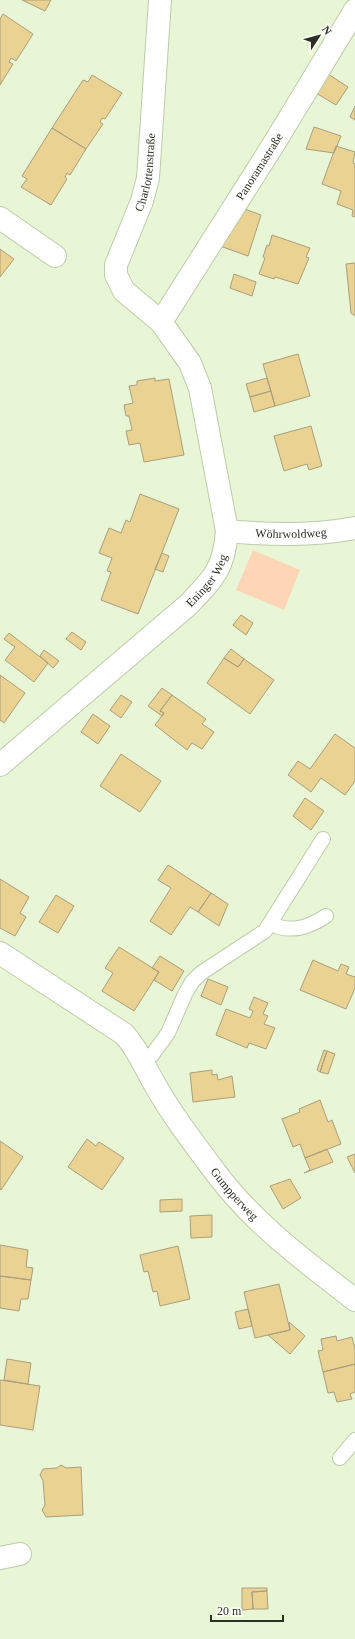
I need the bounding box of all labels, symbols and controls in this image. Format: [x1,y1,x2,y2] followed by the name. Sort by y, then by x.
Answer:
[299,16,339,56] north arrow
[320,23,334,37] text: N
[233,130,286,203] street label: Panoramastraße
[131,133,158,214] street label: Charlottenstraße
[255,525,327,541] street label: Wöhrwoldweg
[183,553,230,610] street label: Eninger Weg
[208,1165,261,1223] street label: Gumpperweg
[211,1597,283,1623] scale bar
[217,1604,242,1618] text: 20 m

